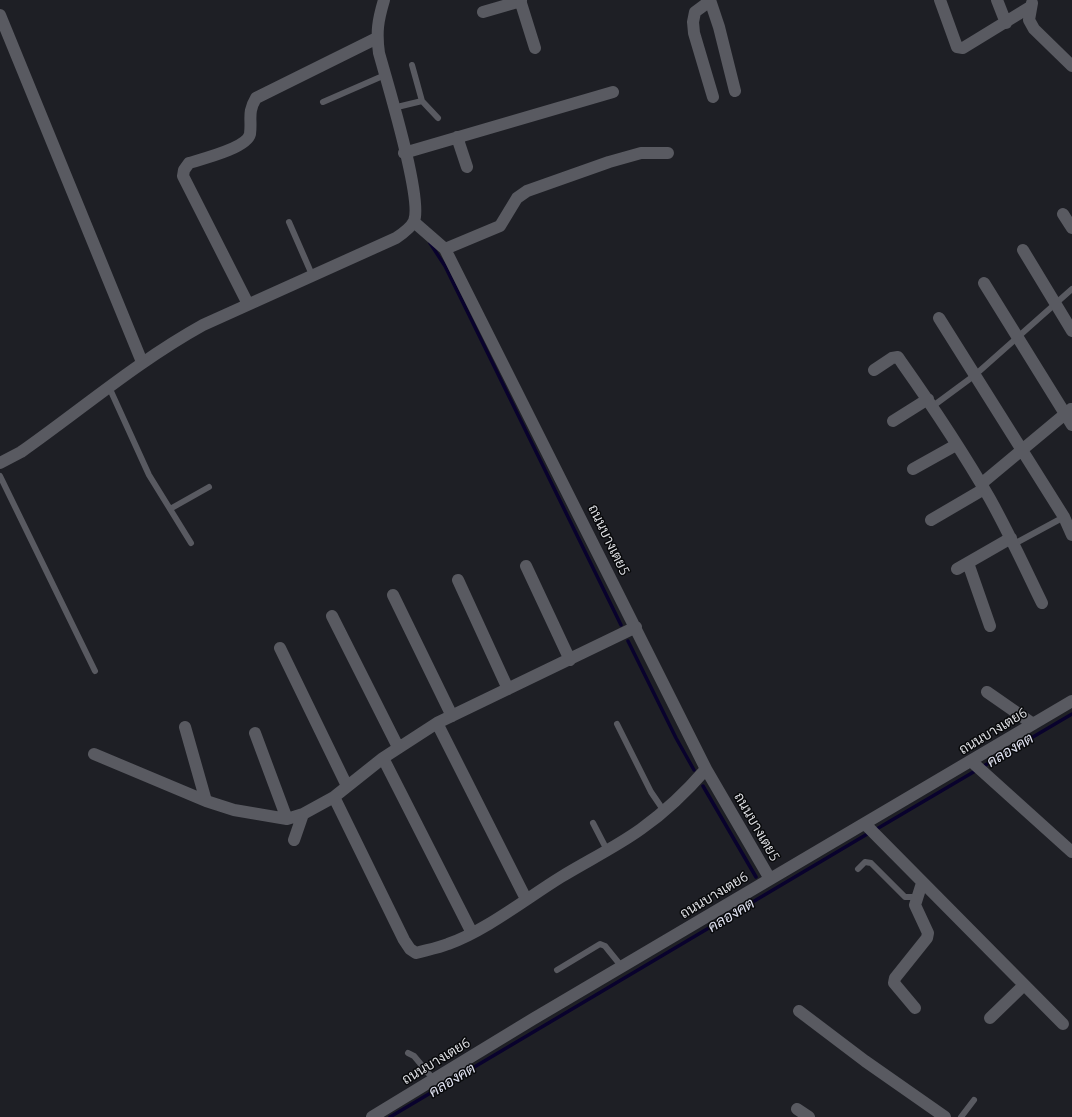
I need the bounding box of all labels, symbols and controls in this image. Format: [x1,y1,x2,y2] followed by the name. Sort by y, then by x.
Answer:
[585,502,633,578] street label: ถนนบางเตย5
[956,704,1030,758] street label: ถนนบางเตย6
[983,729,1037,771] water label: คลองคต
[731,790,783,864] street label: ถนนบางเตย5
[677,868,751,922] street label: ถนนบางเตย6
[704,894,758,936] water label: คลองคต
[399,1034,473,1088] street label: ถนนบางเตย6
[425,1059,479,1101] water label: คลองคต

